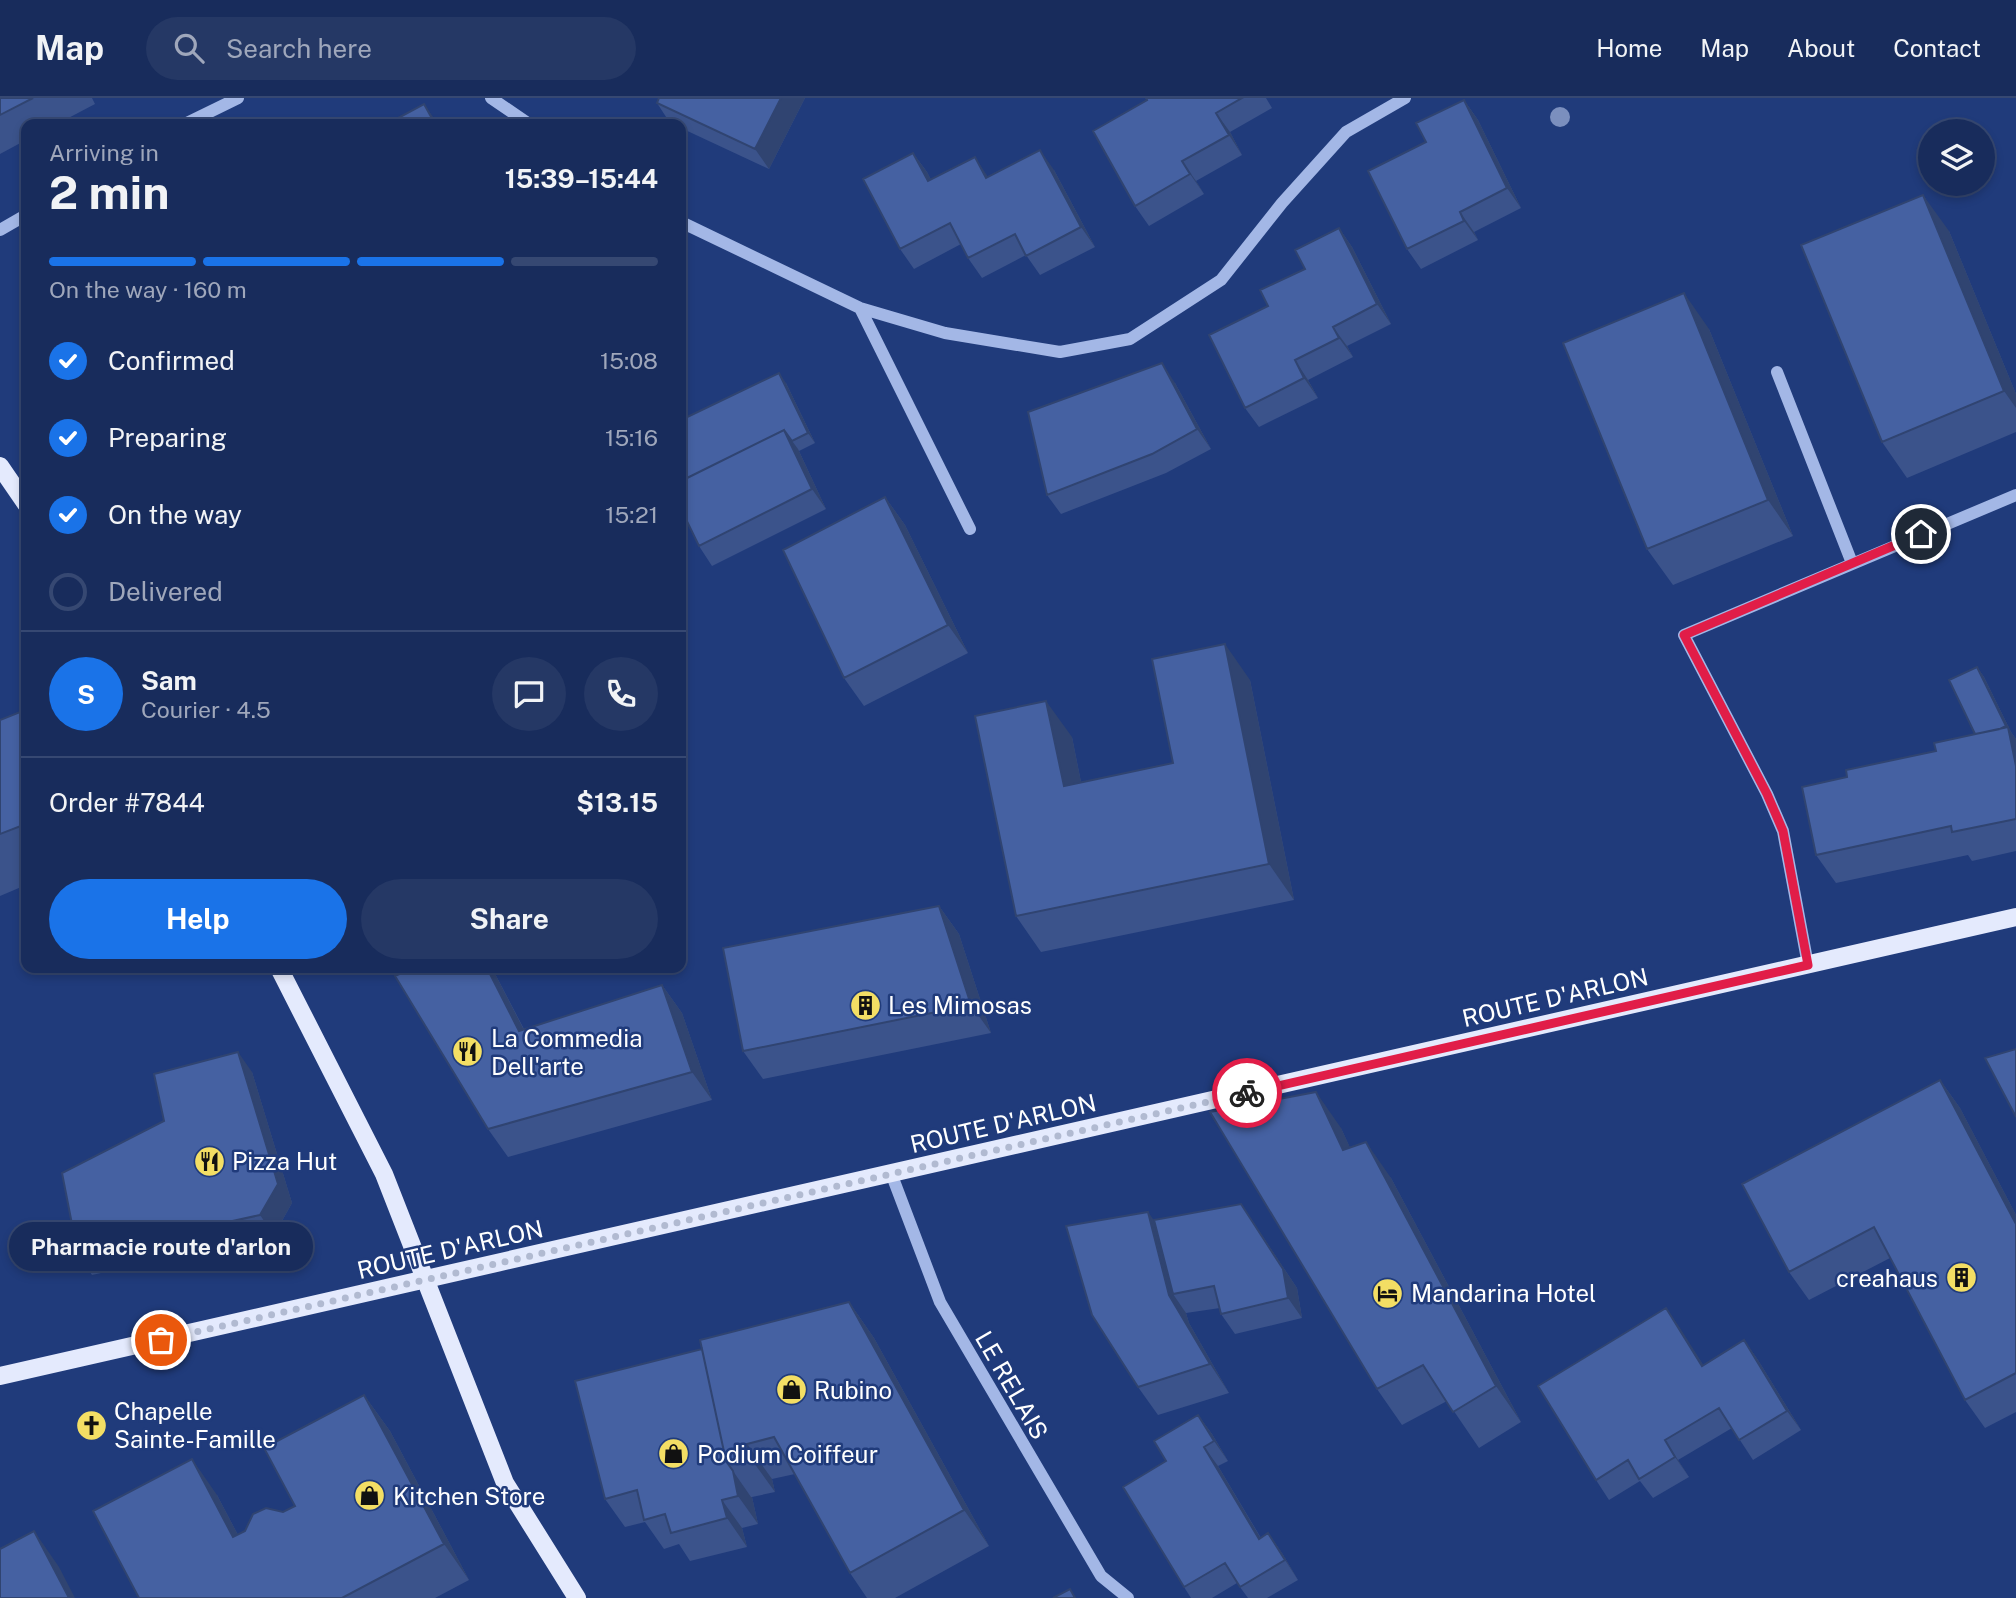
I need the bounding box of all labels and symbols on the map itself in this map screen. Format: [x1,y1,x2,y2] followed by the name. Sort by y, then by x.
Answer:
[1891,504,1951,564] pin
[1459,962,1651,1032] street label: ROUTE D'ARLON
[848,988,882,1022] building icon: Les Mimosas
[888,991,1032,1019] place label: Les Mimosas
[491,1024,642,1080] place label: La Commedia Dell'arte
[451,1035,485,1069] restaurant icon: La Commedia Dell'arte
[1212,1058,1282,1128] courier
[907,1088,1099,1158] street label: ROUTE D'ARLON
[192,1144,226,1178] restaurant icon: Pizza Hut
[232,1147,337,1175] place label: Pizza Hut
[354,1214,546,1284] street label: ROUTE D'ARLON
[9,1221,313,1270] callout: Pharmacie route d'arlon
[1944,1261,1978,1295] building icon: creahaus
[1836,1264,1938,1292] place label: creahaus
[1371,1276,1405,1310] hotel icon: Mandarina Hotel
[1411,1279,1596,1307] place label: Mandarina Hotel
[131,1310,191,1370] pin
[970,1326,1054,1444] street label: LE RELAIS
[774,1373,808,1407] shop icon: Rubino
[814,1376,892,1404] place label: Rubino
[114,1397,276,1453] place label: Chapelle Sainte-Famille
[74,1408,108,1442] church icon: Chapelle Sainte-Famille
[657,1437,691,1471] shop icon: Podium Coiffeur
[697,1440,878,1468] place label: Podium Coiffeur
[353,1479,387,1513] shop icon: Kitchen Store
[393,1482,545,1510] place label: Kitchen Store

